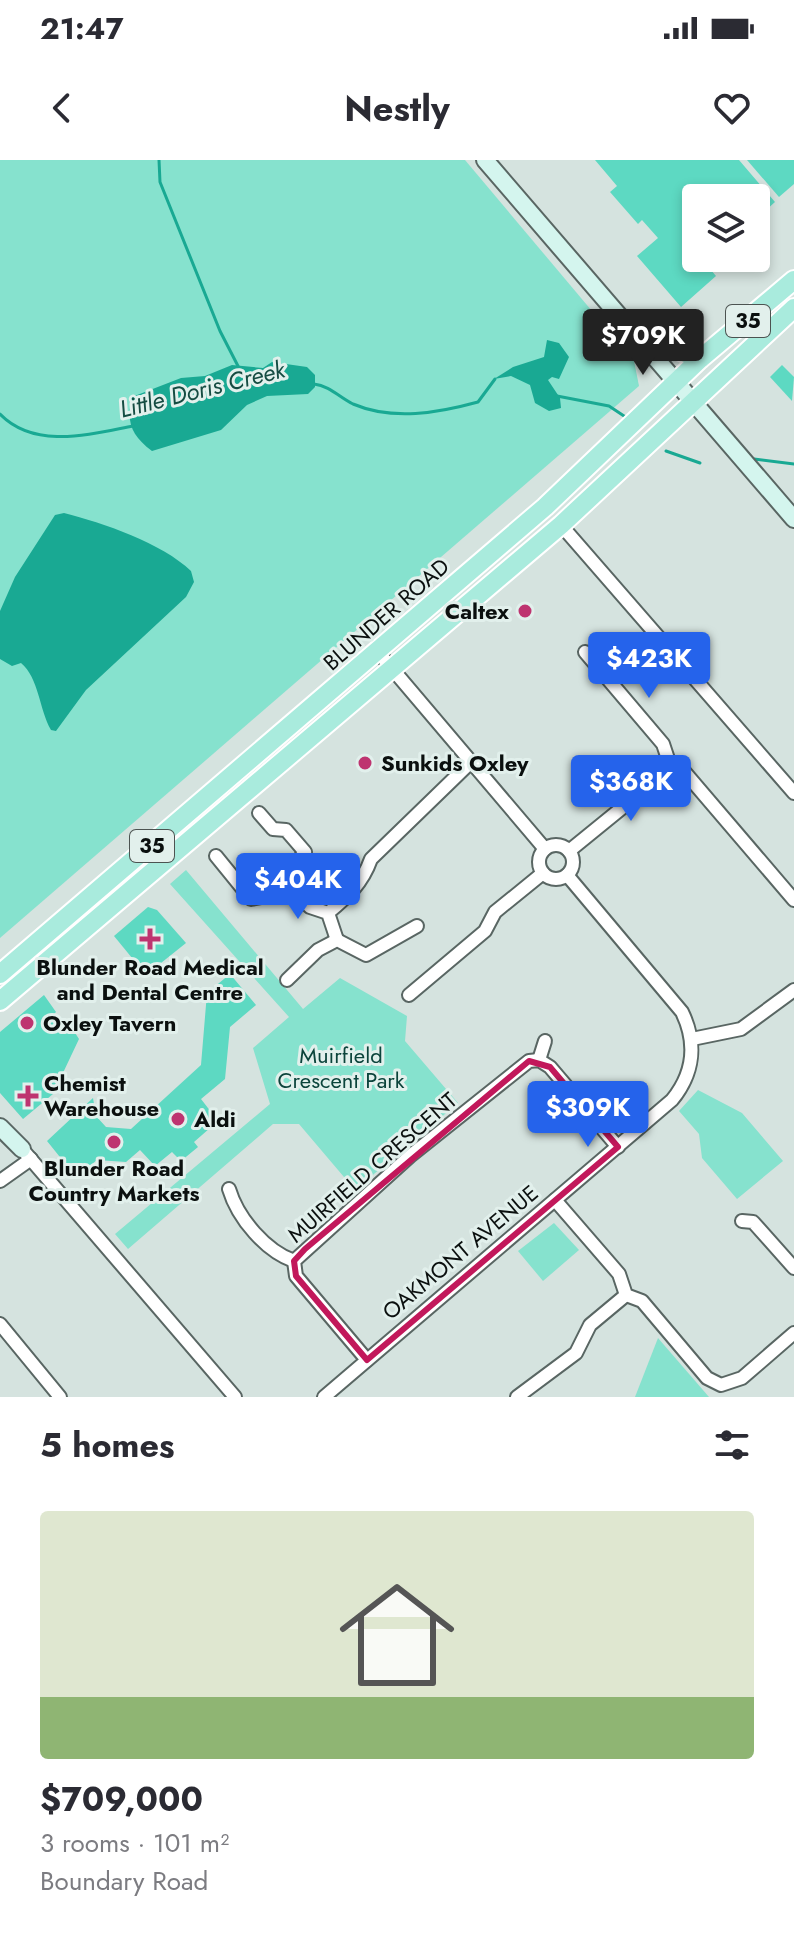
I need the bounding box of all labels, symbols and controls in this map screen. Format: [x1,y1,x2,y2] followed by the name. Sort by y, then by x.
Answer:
[40,7,124,50] text: 21:47
[344,82,450,134] text: Nestly
[40,86,84,130] icon: back
[710,86,754,130] icon: heart
[682,184,770,272] map controls
[682,184,770,272] button: layers
[726,305,770,337] road number: 35
[587,309,699,377] pin: $709K
[601,316,685,354] text: $709K
[116,351,290,426] water label: Little Doris Creek
[316,550,456,678] street label: BLUNDER ROAD
[445,595,509,627] place label: Caltex
[516,602,534,620] marker: Caltex
[593,632,705,700] pin: $423K
[606,639,692,677] text: $423K
[381,747,529,779] place label: Sunkids Oxley
[356,754,374,772] marker: Sunkids Oxley
[575,755,687,823] pin: $368K
[589,762,673,800] text: $368K
[130,830,174,862] road number: 35
[242,853,354,921] pin: $404K
[254,860,342,898] text: $404K
[139,928,161,950] marker: Blunder Road Medical and Dental Centre
[36,951,264,1008] place label: Blunder Road Medical and Dental Centre
[43,1007,177,1039] place label: Oxley Tavern
[18,1014,36,1032] marker: Oxley Tavern
[278,1039,405,1096] park label: Muirfield Crescent Park
[44,1067,159,1124] place label: Chemist Warehouse
[532,1081,644,1149] pin: $309K
[280,1084,464,1250] street label: MUIRFIELD CRESCENT
[19,1087,37,1105] marker: Chemist Warehouse
[545,1088,631,1126] text: $309K
[193,1103,236,1135] place label: Aldi
[169,1110,187,1128] marker: Aldi
[105,1133,123,1151] marker: Blunder Road Country Markets
[29,1152,199,1209] place label: Blunder Road Country Markets
[375,1177,545,1327] street label: OAKMONT AVENUE
[40,1421,174,1470] text: 5 homes
[710,1423,754,1467] icon: filters
[325,1563,469,1707] icon: home
[40,1775,203,1824] text: $709,000
[40,1824,229,1862] text: 3 rooms · 101 m²
[40,1862,208,1900] text: Boundary Road

